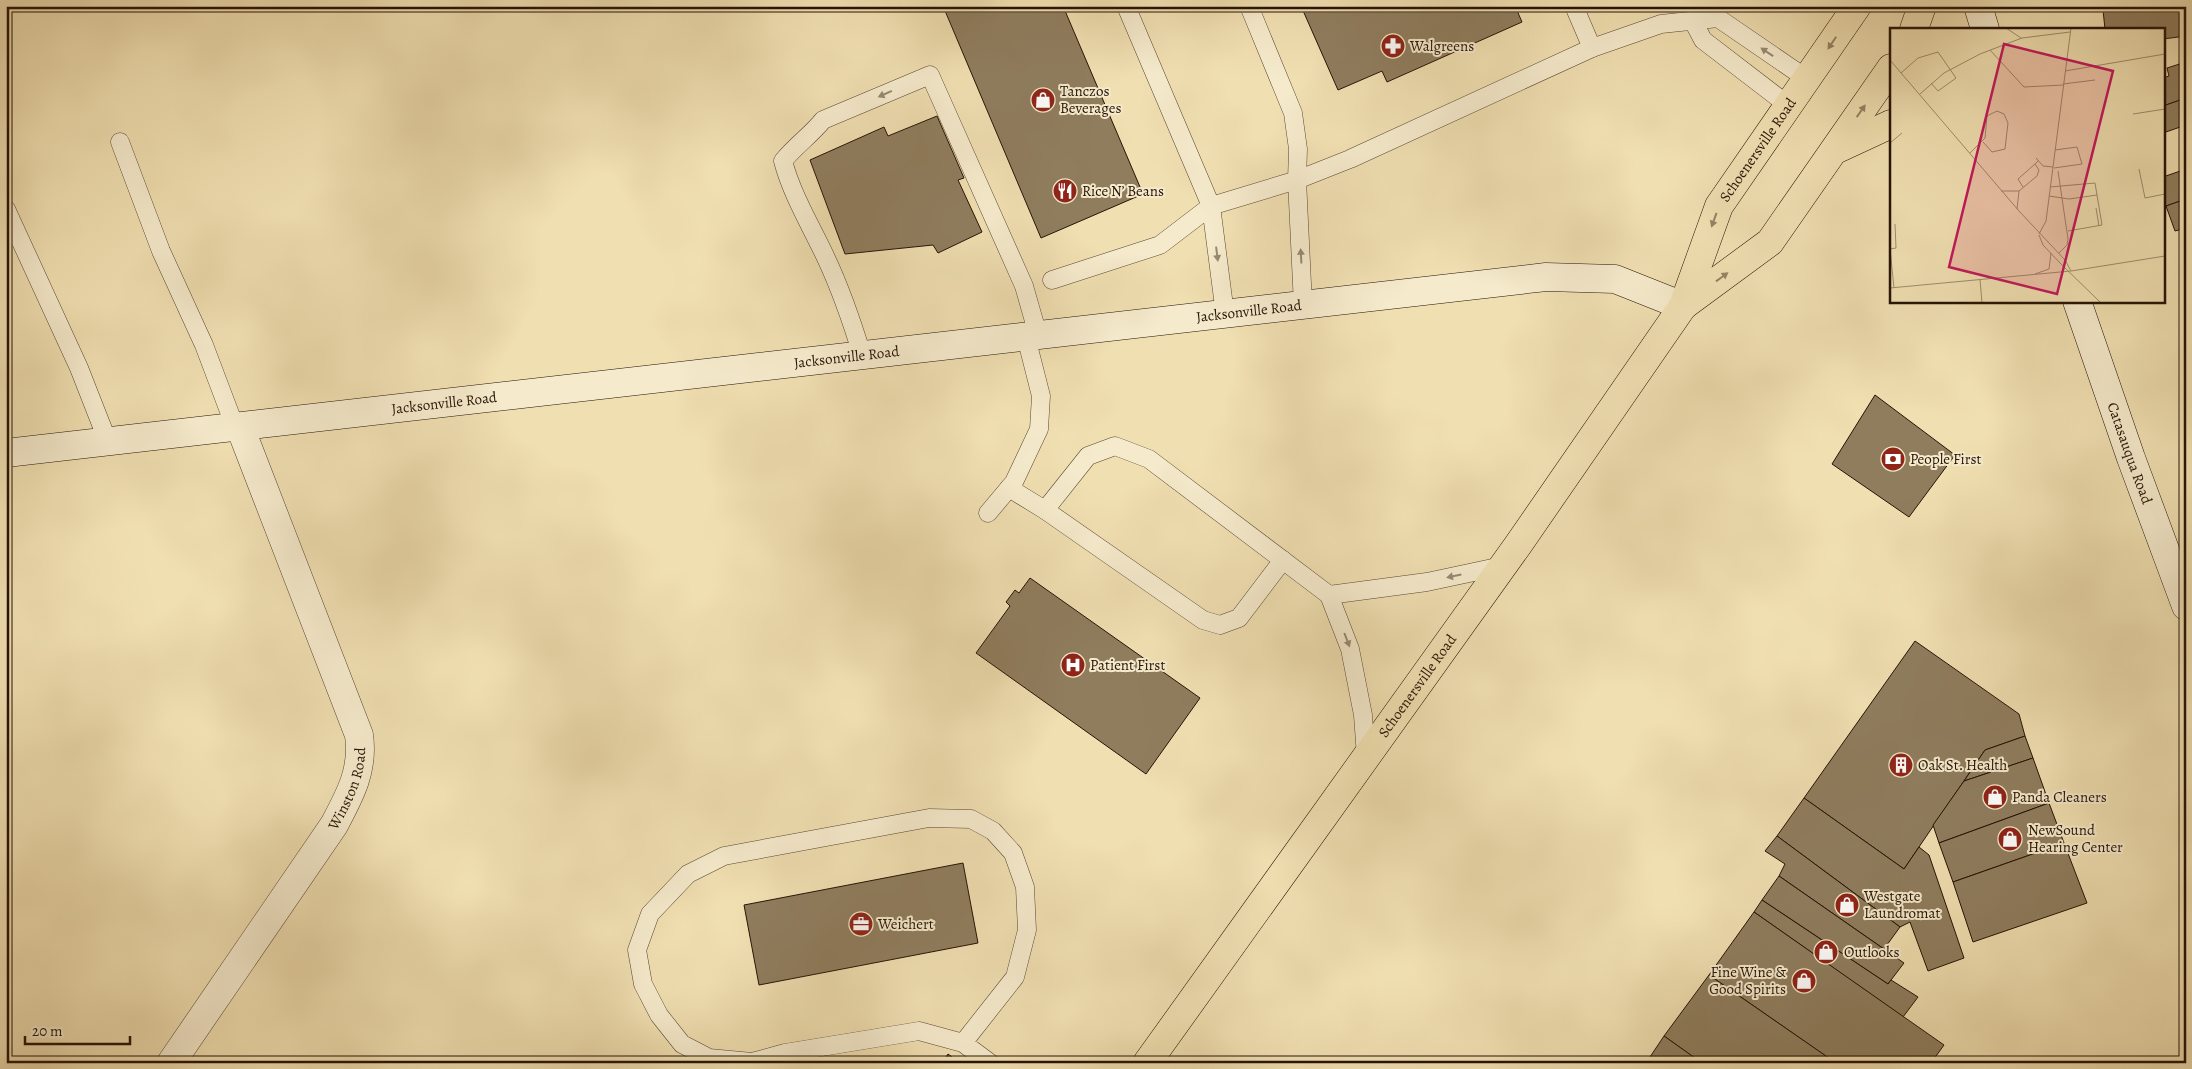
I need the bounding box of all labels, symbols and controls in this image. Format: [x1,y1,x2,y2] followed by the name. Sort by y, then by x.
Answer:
[1890,28,2164,302] inset map
[1380,33,1406,59] pharmacy icon: Walgreens
[1409,36,1474,56] place label: Walgreens
[1827,36,1837,49] one-way arrow
[1760,47,1774,56] one-way arrow
[1060,81,1122,118] place label: Tanczos Beverages
[1030,87,1056,113] shop icon: Tanczos Beverages
[878,90,892,98] one-way arrow
[1715,93,1801,206] street label: Schoenersville Road
[1856,104,1866,117] one-way arrow
[1052,178,1078,204] restaurant icon: Rice N’ Beans
[1082,181,1164,201] place label: Rice N’ Beans
[1710,212,1717,227] one-way arrow
[1213,247,1221,263] one-way arrow
[1296,248,1304,264] one-way arrow
[1715,272,1729,282] one-way arrow
[1195,295,1304,327] street label: Jacksonville Road
[793,341,901,373] street label: Jacksonville Road
[390,387,499,419] street label: Jacksonville Road
[2103,400,2158,508] street label: Catasauqua Road
[1880,446,1906,472] bank icon: People First
[1910,449,1981,469] place label: People First
[1446,572,1461,580] one-way arrow
[1373,629,1461,741] street label: Schoenersville Road
[1343,633,1351,648] one-way arrow
[1060,652,1086,678] hospital icon: Patient First
[1090,655,1165,675] place label: Patient First
[323,746,370,834] street label: Winston Road
[1888,752,1914,778] building icon: Oak St. Health
[1918,755,2007,775] place label: Oak St. Health
[1982,784,2008,810] shop icon: Panda Cleaners
[2012,787,2107,807] place label: Panda Cleaners
[2028,820,2123,857] place label: NewSound Hearing Center
[1997,826,2023,852] shop icon: NewSound Hearing Center
[1863,886,1941,923] place label: Westgate Laundromat
[1834,892,1860,918] shop icon: Westgate Laundromat
[848,911,874,937] office icon: Weichert
[877,914,934,934] place label: Weichert
[1813,939,1839,965] shop icon: Outlooks
[1844,942,1900,962] place label: Outlooks
[1709,962,1786,999] place label: Fine Wine & Good Spirits
[1791,968,1817,994] shop icon: Fine Wine & Good Spirits
[25,1014,130,1046] scale bar
[32,1021,63,1041] text: 20 m

